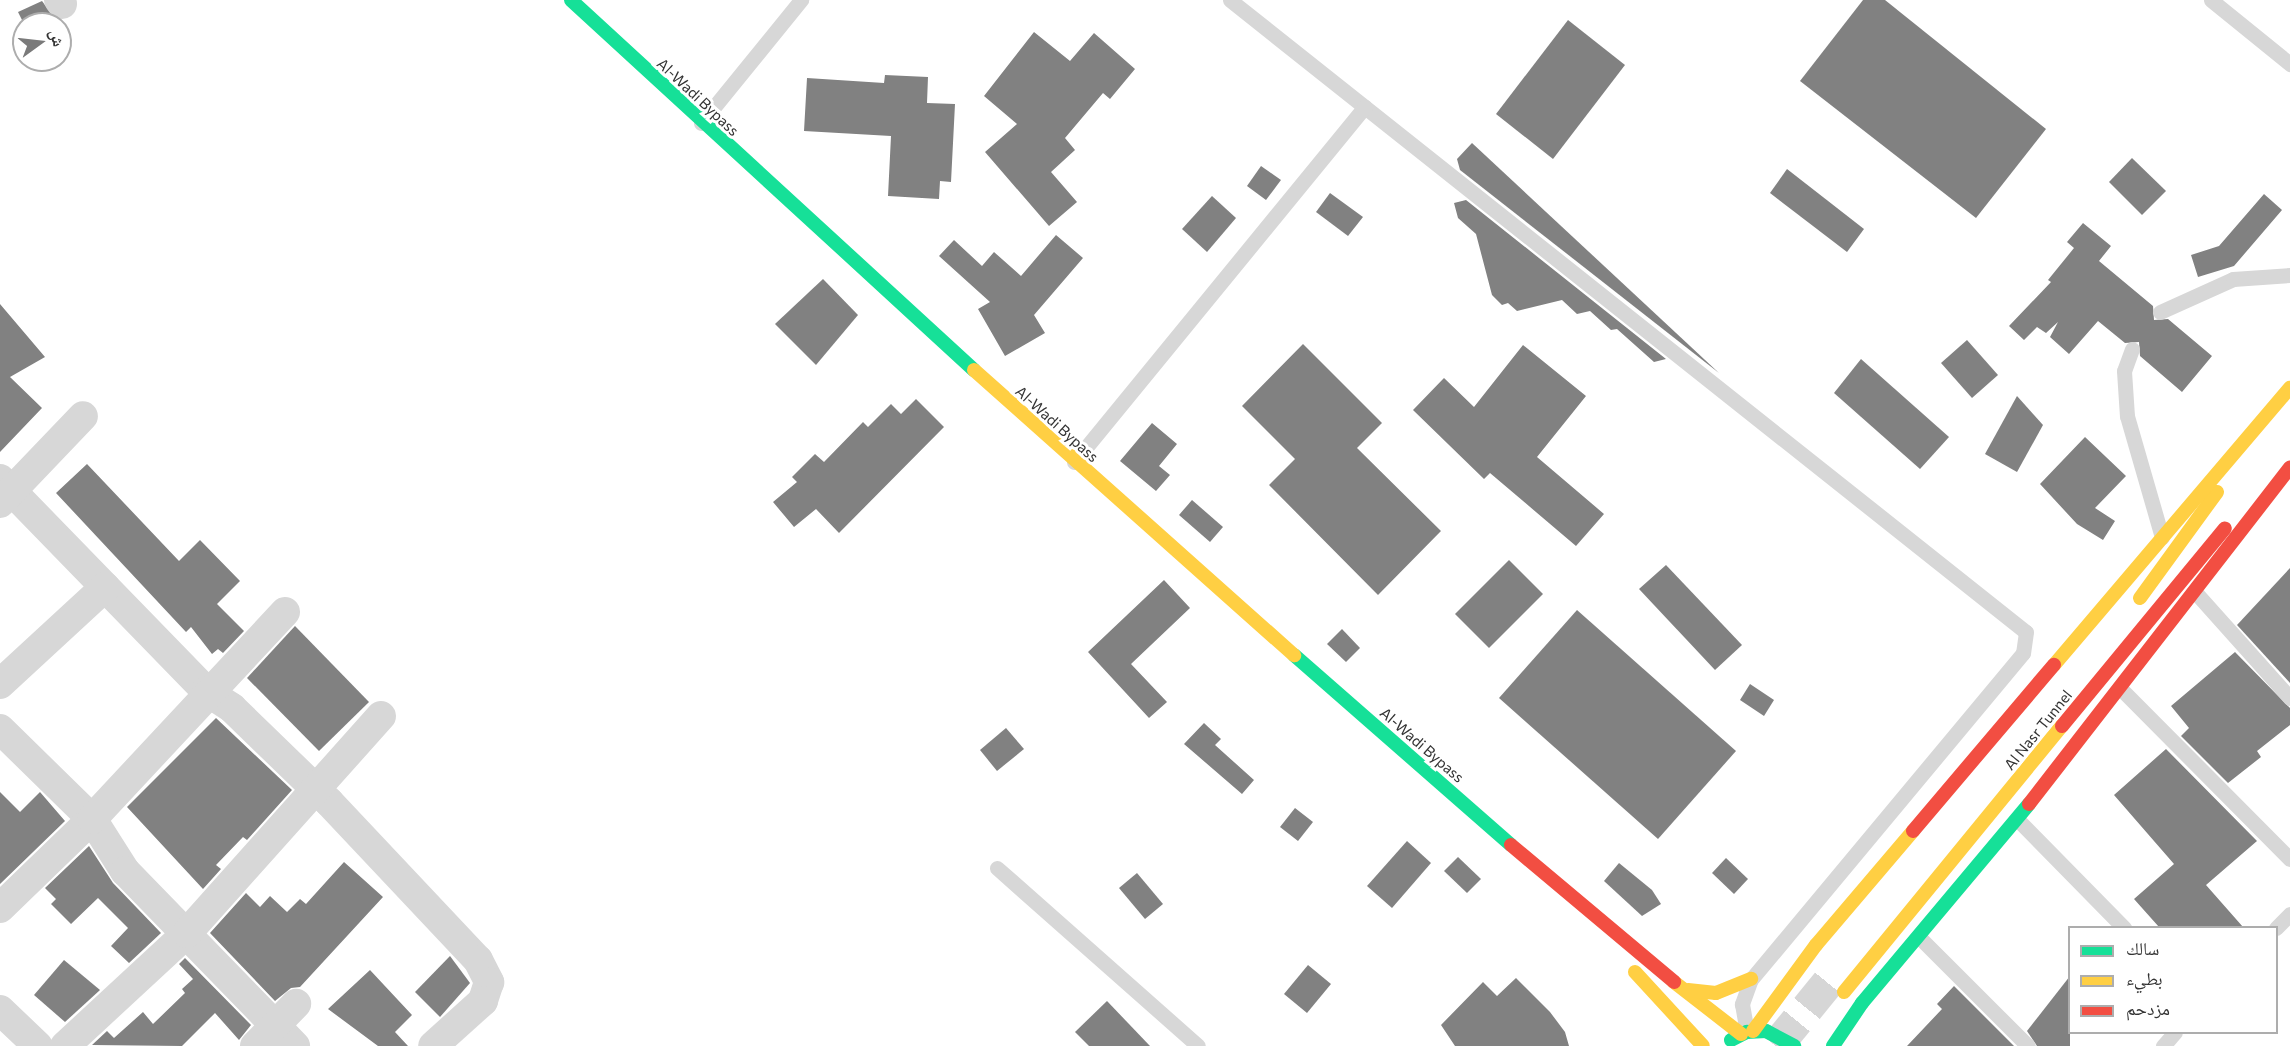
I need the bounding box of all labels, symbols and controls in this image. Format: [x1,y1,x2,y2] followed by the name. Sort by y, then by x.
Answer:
[12,12,72,72] north arrow
[47,27,69,48] text: ش
[653,55,743,139] street label: Al-Wadi Bypass
[1012,382,1102,466] street label: Al-Wadi Bypass
[2000,686,2076,774] street label: Al Nasr Tunnel
[1376,704,1468,786] street label: Al-Wadi Bypass
[2068,926,2278,1034] legend
[2126,937,2159,959] text: سالك
[2126,967,2163,989] text: بطيء
[2126,997,2170,1019] text: مزدحم

